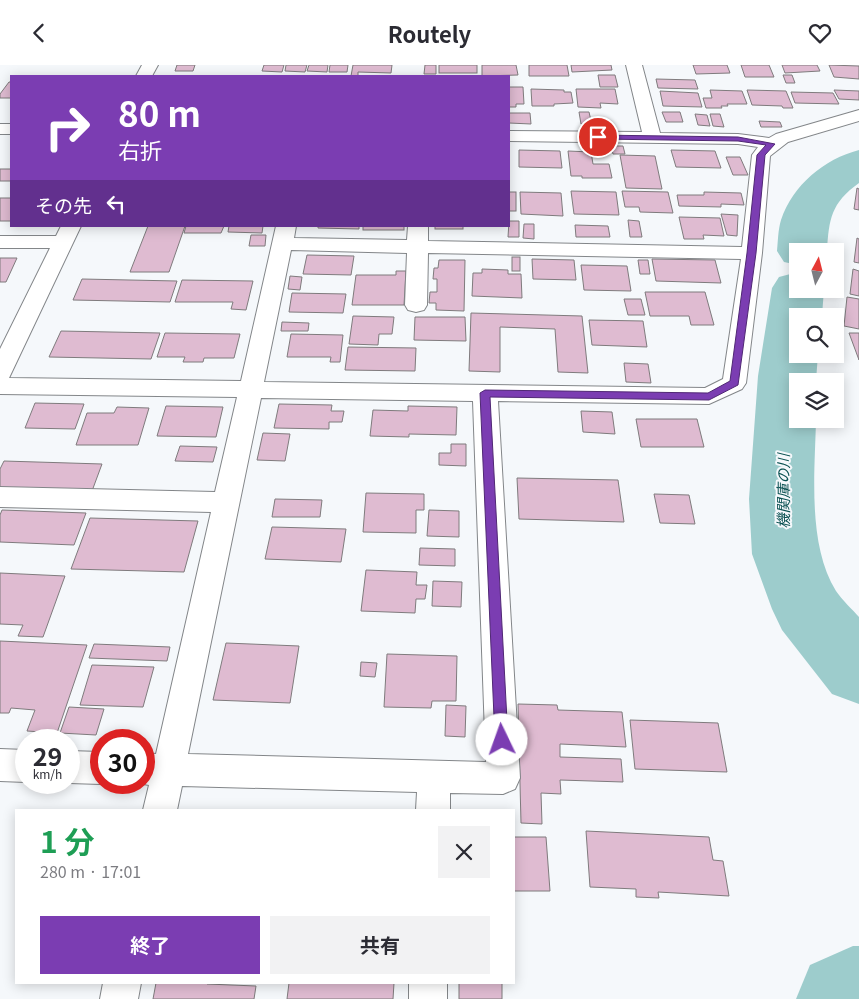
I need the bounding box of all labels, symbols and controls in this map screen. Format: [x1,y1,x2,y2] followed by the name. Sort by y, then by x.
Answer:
[388,17,471,49] text: Routely
[25,19,53,47] icon: back
[806,19,834,47] icon: heart
[118,86,201,137] text: 80 m
[35,95,100,160] icon: right
[577,116,619,158] pin
[584,123,612,151] icon: arrive
[118,133,162,165] text: 右折
[102,190,130,218] icon: left
[35,191,92,218] text: その先
[789,243,844,297] north arrow
[789,243,844,428] map controls
[789,308,844,363] button: search
[789,373,844,428] button: layers
[772,452,793,529] water label: 機関庫の川
[475,713,527,765] position arrow
[90,729,155,794] speed limit sign: 30
[33,737,62,773] text: 29
[33,765,62,782] text: km/h
[40,818,95,862] text: 1 分
[438,826,490,878] button: close
[40,859,141,883] text: 280 m · 17:01
[40,916,260,974] button: 終了
[270,916,490,974] button: 共有

